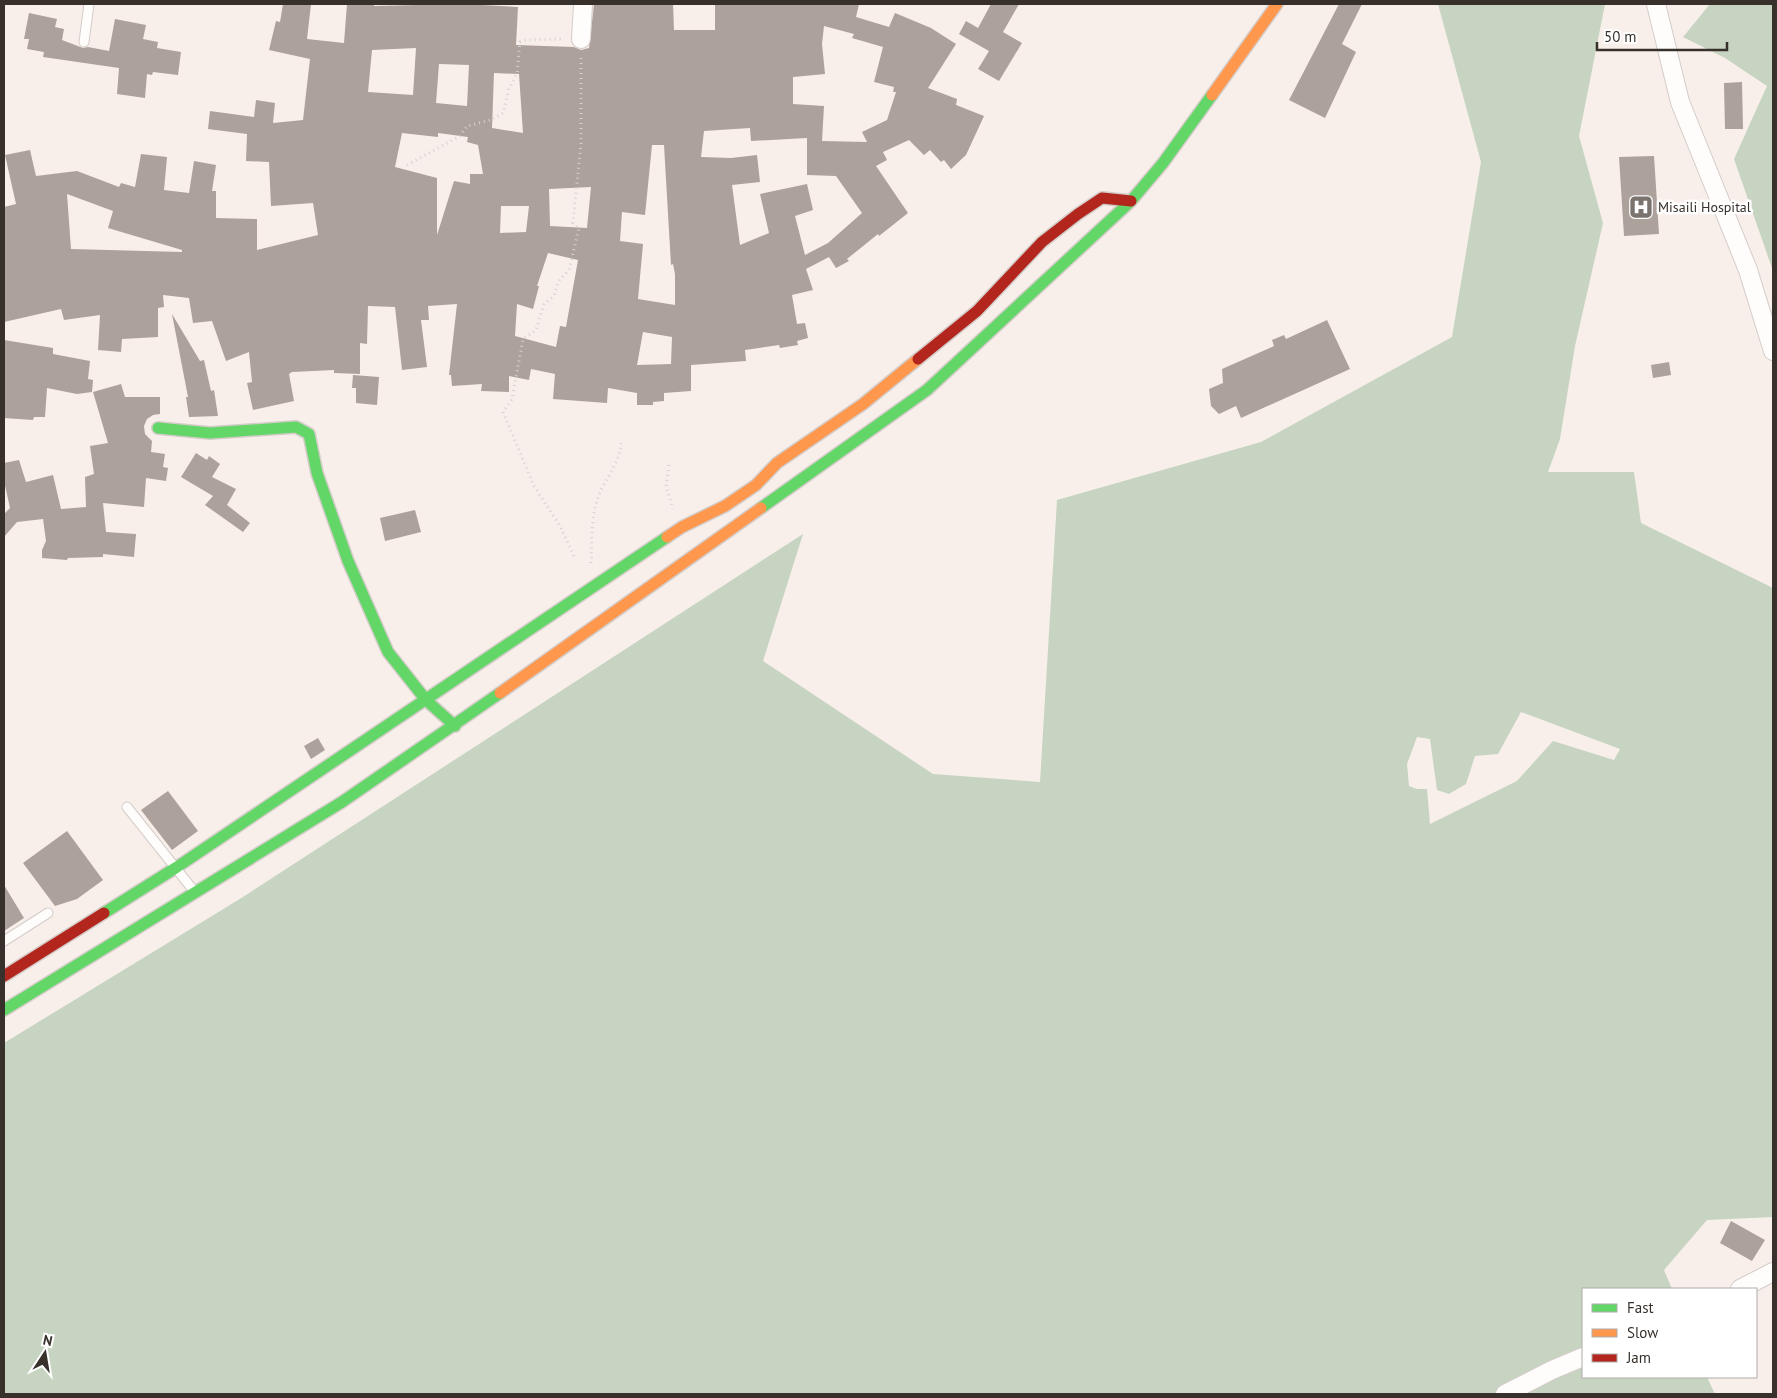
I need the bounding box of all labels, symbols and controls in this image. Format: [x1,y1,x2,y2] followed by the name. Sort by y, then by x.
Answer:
[1597,20,1727,52] scale bar
[1604,27,1637,46] text: 50 m
[1628,194,1654,220] hospital icon: Misaili Hospital
[1658,198,1751,216] place label: Misaili Hospital
[1582,1288,1757,1378] legend
[1627,1298,1654,1317] text: Fast
[1627,1323,1658,1342] text: Slow
[20,1328,70,1378] north arrow
[41,1331,54,1350] text: N
[1626,1348,1651,1367] text: Jam

